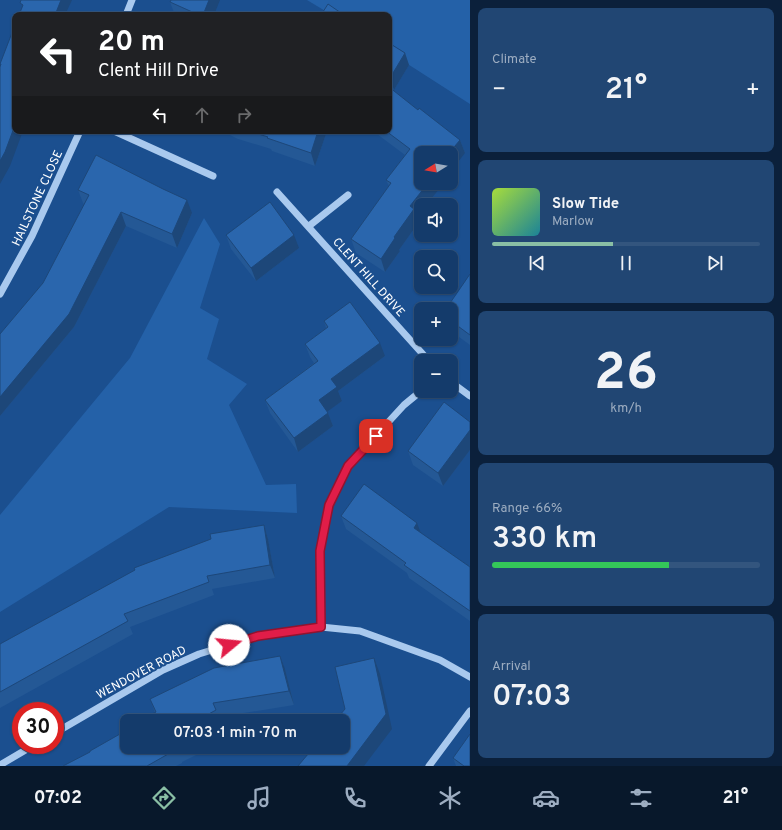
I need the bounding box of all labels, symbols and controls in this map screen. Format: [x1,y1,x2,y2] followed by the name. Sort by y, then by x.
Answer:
[98,25,165,61] text: 20 m
[32,28,84,80] icon: left
[492,52,537,68] text: Climate
[98,60,219,83] text: Clent Hill Drive
[605,72,647,109] text: 21°
[492,77,506,104] text: −
[746,77,760,104] text: +
[149,104,171,126] icon: left
[191,104,213,126] icon: ahead
[233,104,255,126] icon: right
[414,146,458,190] north arrow
[414,146,458,398] map controls
[9,148,67,249] street label: HAILSTONE CLOSE
[552,195,619,214] text: Slow Tide
[414,198,458,242] button: sound
[552,214,594,230] text: Marlow
[328,235,408,321] street label: CLENT HILL DRIVE
[414,250,458,294] button: search
[526,252,548,274] icon: previous
[615,252,637,274] icon: pause
[704,252,726,274] icon: next
[414,302,458,346] button: +
[594,342,658,408] text: 26
[414,354,458,398] button: −
[610,401,642,417] text: km/h
[359,419,393,453] pin
[365,425,387,447] icon: arrive
[492,501,562,517] text: Range · 66%
[492,521,597,558] text: 330 km
[208,624,250,666] position arrow
[94,642,189,703] street label: WENDOVER ROAD
[492,659,531,675] text: Arrival
[492,679,571,716] text: 07:03
[12,702,64,754] speed limit sign: 30
[173,724,297,743] text: 07:03 · 1 min · 70 m
[150,784,178,812] icon: directions
[245,784,273,812] icon: music
[341,784,369,812] icon: phone
[436,784,464,812] icon: climate
[532,784,560,812] icon: car
[627,784,655,812] icon: filters
[34,787,82,810] text: 07:02
[723,787,748,810] text: 21°

